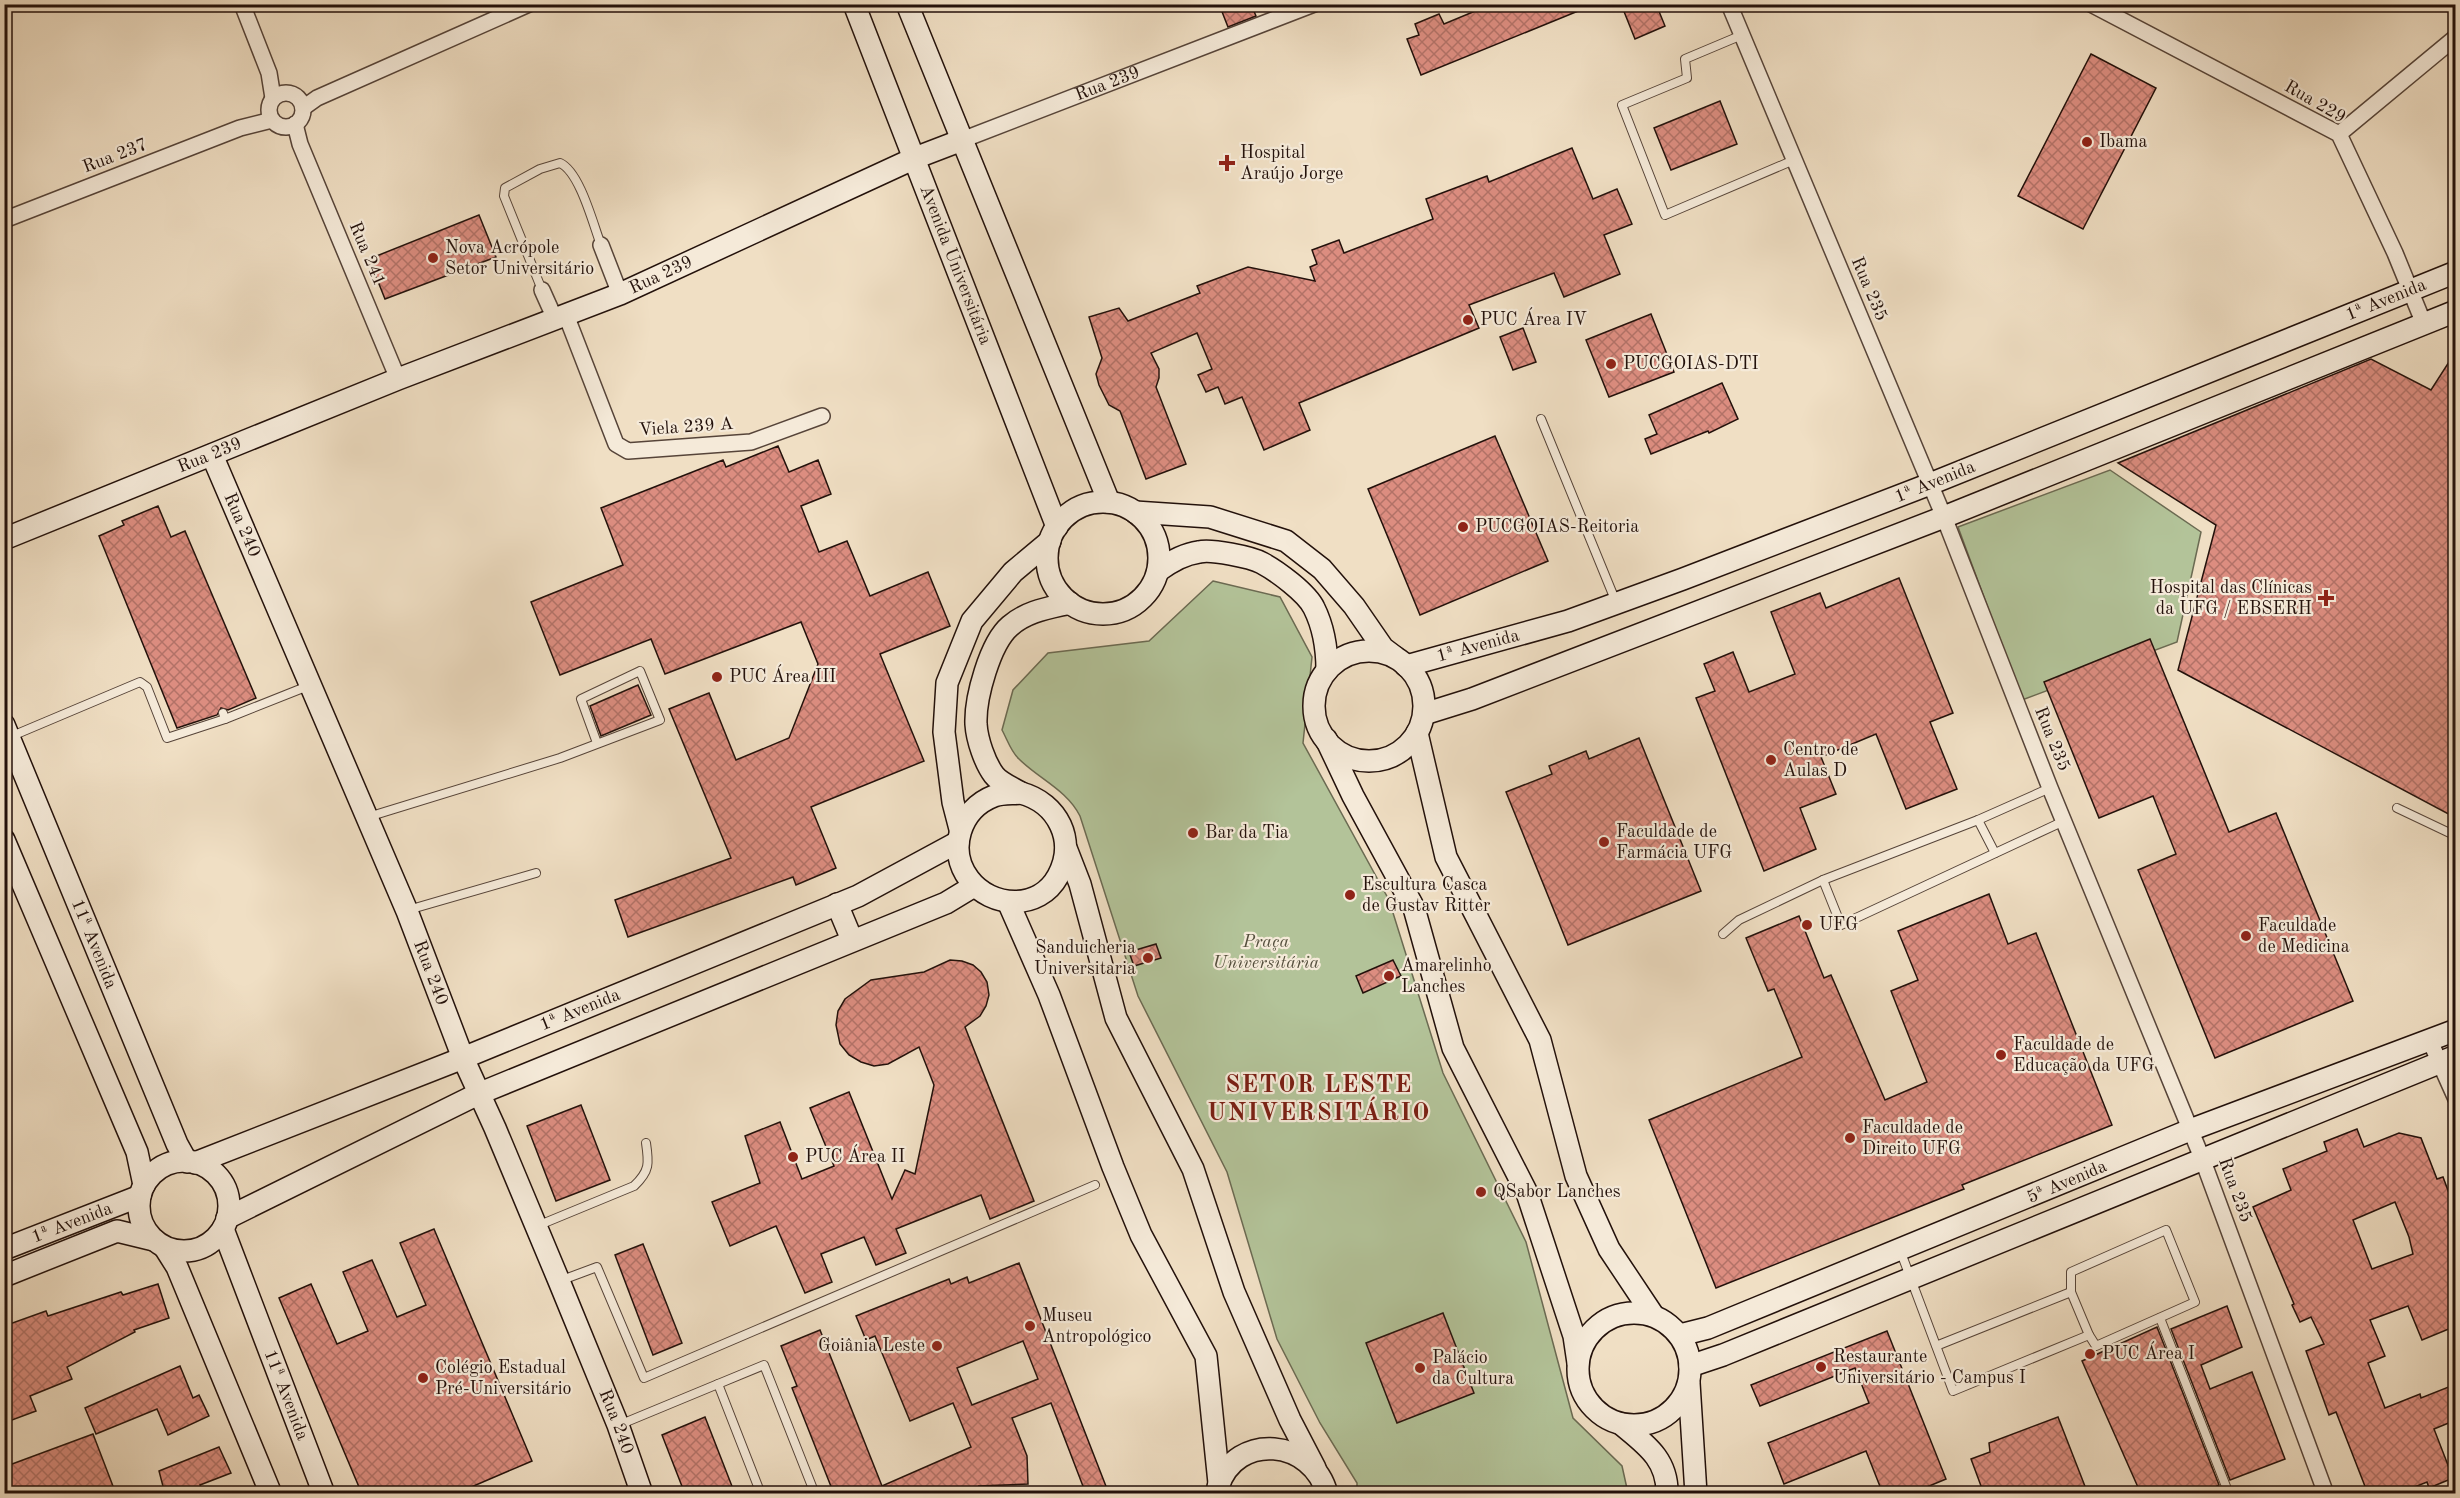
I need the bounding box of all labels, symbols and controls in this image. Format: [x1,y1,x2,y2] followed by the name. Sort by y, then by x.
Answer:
[1073,63,1142,104] street label: Rua 239
[2281,77,2349,127] street label: Rua 229
[2099,133,2147,151] place label: Ibama
[80,135,150,177] street label: Rua 237
[2080,135,2094,149] marker: Ibama
[1240,144,1343,183] place label: Hospital Araújo Jorge
[1218,154,1236,172] marker: Hospital Araújo Jorge
[916,183,994,347] street label: Avenida Universitária
[345,219,389,289] street label: Rua 241
[445,239,594,278] place label: Nova Acrópole Setor Universitário
[426,251,440,265] marker: Nova Acrópole Setor Universitário
[626,253,695,298] street label: Rua 239
[1847,254,1891,324] street label: Rua 235
[2343,276,2429,324] street label: 1ª Avenida
[1480,307,1587,329] place label: PUC Área IV
[1461,313,1475,327] marker: PUC Área IV
[1623,355,1759,373] place label: PUCGOIAS-DTI
[1604,357,1618,371] marker: PUCGOIAS-DTI
[638,415,734,439] street label: Viela 239 A
[175,434,244,477] street label: Rua 239
[1892,458,1978,506] street label: 1ª Avenida
[220,490,263,560] street label: Rua 240
[1475,518,1639,536] place label: PUCGOIAS-Reitoria
[1456,520,1470,534] marker: PUCGOIAS-Reitoria
[2150,579,2312,618] place label: Hospital das Clínicas da UFG / EBSERH
[2317,589,2335,607] marker: Hospital das Clínicas da UFG / EBSERH
[1435,626,1521,666] street label: 1ª Avenida
[729,664,836,686] place label: PUC Área III
[710,670,724,684] marker: PUC Área III
[2031,704,2073,774] street label: Rua 235
[1783,741,1858,780] place label: Centro de Aulas D
[1764,753,1778,767] marker: Centro de Aulas D
[1616,823,1732,862] place label: Faculdade de Farmácia UFG
[1205,824,1289,842] place label: Bar da Tia
[1186,826,1200,840] marker: Bar da Tia
[1597,835,1611,849] marker: Faculdade de Farmácia UFG
[1362,876,1491,915] place label: Escultura Casca de Gustav Ritter
[1343,888,1357,902] marker: Escultura Casca de Gustav Ritter
[68,897,120,992] street label: 11ª Avenida
[1819,916,1858,934] place label: UFG
[2258,917,2350,956] place label: Faculdade de Medicina
[1800,918,1814,932] marker: UFG
[2239,929,2253,943] marker: Faculdade de Medicina
[1213,933,1320,972] park label: Praça Universitária
[410,938,451,1008] street label: Rua 240
[1034,939,1136,978] place label: Sanduicheria Universitaria
[1141,951,1155,965] marker: Sanduicheria Universitaria
[1401,957,1492,996] place label: Amarelinho Lanches
[1382,969,1396,983] marker: Amarelinho Lanches
[537,986,623,1034] street label: 1ª Avenida
[2013,1036,2154,1075] place label: Faculdade de Educação da UFG
[1994,1048,2008,1062] marker: Faculdade de Educação da UFG
[1207,1074,1431,1126] district label: SETOR LESTE UNIVERSITÁRIO
[1862,1119,1963,1158] place label: Faculdade de Direito UFG
[1843,1131,1857,1145] marker: Faculdade de Direito UFG
[805,1144,905,1166] place label: PUC Área II
[786,1150,800,1164] marker: PUC Área II
[2215,1155,2255,1225] street label: Rua 235
[2024,1157,2110,1207] street label: 5ª Avenida
[1493,1183,1621,1201] place label: QSabor Lanches
[1474,1185,1488,1199] marker: QSabor Lanches
[29,1199,115,1247] street label: 1ª Avenida
[1042,1307,1152,1346] place label: Museu Antropológico
[1023,1319,1037,1333] marker: Museu Antropológico
[818,1337,925,1355] place label: Goiânia Leste
[930,1339,944,1353] marker: Goiânia Leste
[2102,1341,2195,1363] place label: PUC Área I
[261,1347,311,1443] street label: 11ª Avenida
[2083,1347,2097,1361] marker: PUC Área I
[1833,1348,2026,1387] place label: Restaurante Universitário - Campus I
[1432,1349,1514,1388] place label: Palácio da Cultura
[435,1359,572,1398] place label: Colégio Estadual Pré-Universitário
[1814,1360,1828,1374] marker: Restaurante Universitário - Campus I
[1413,1361,1427,1375] marker: Palácio da Cultura
[416,1371,430,1385] marker: Colégio Estadual Pré-Universitário
[595,1387,636,1457] street label: Rua 240

